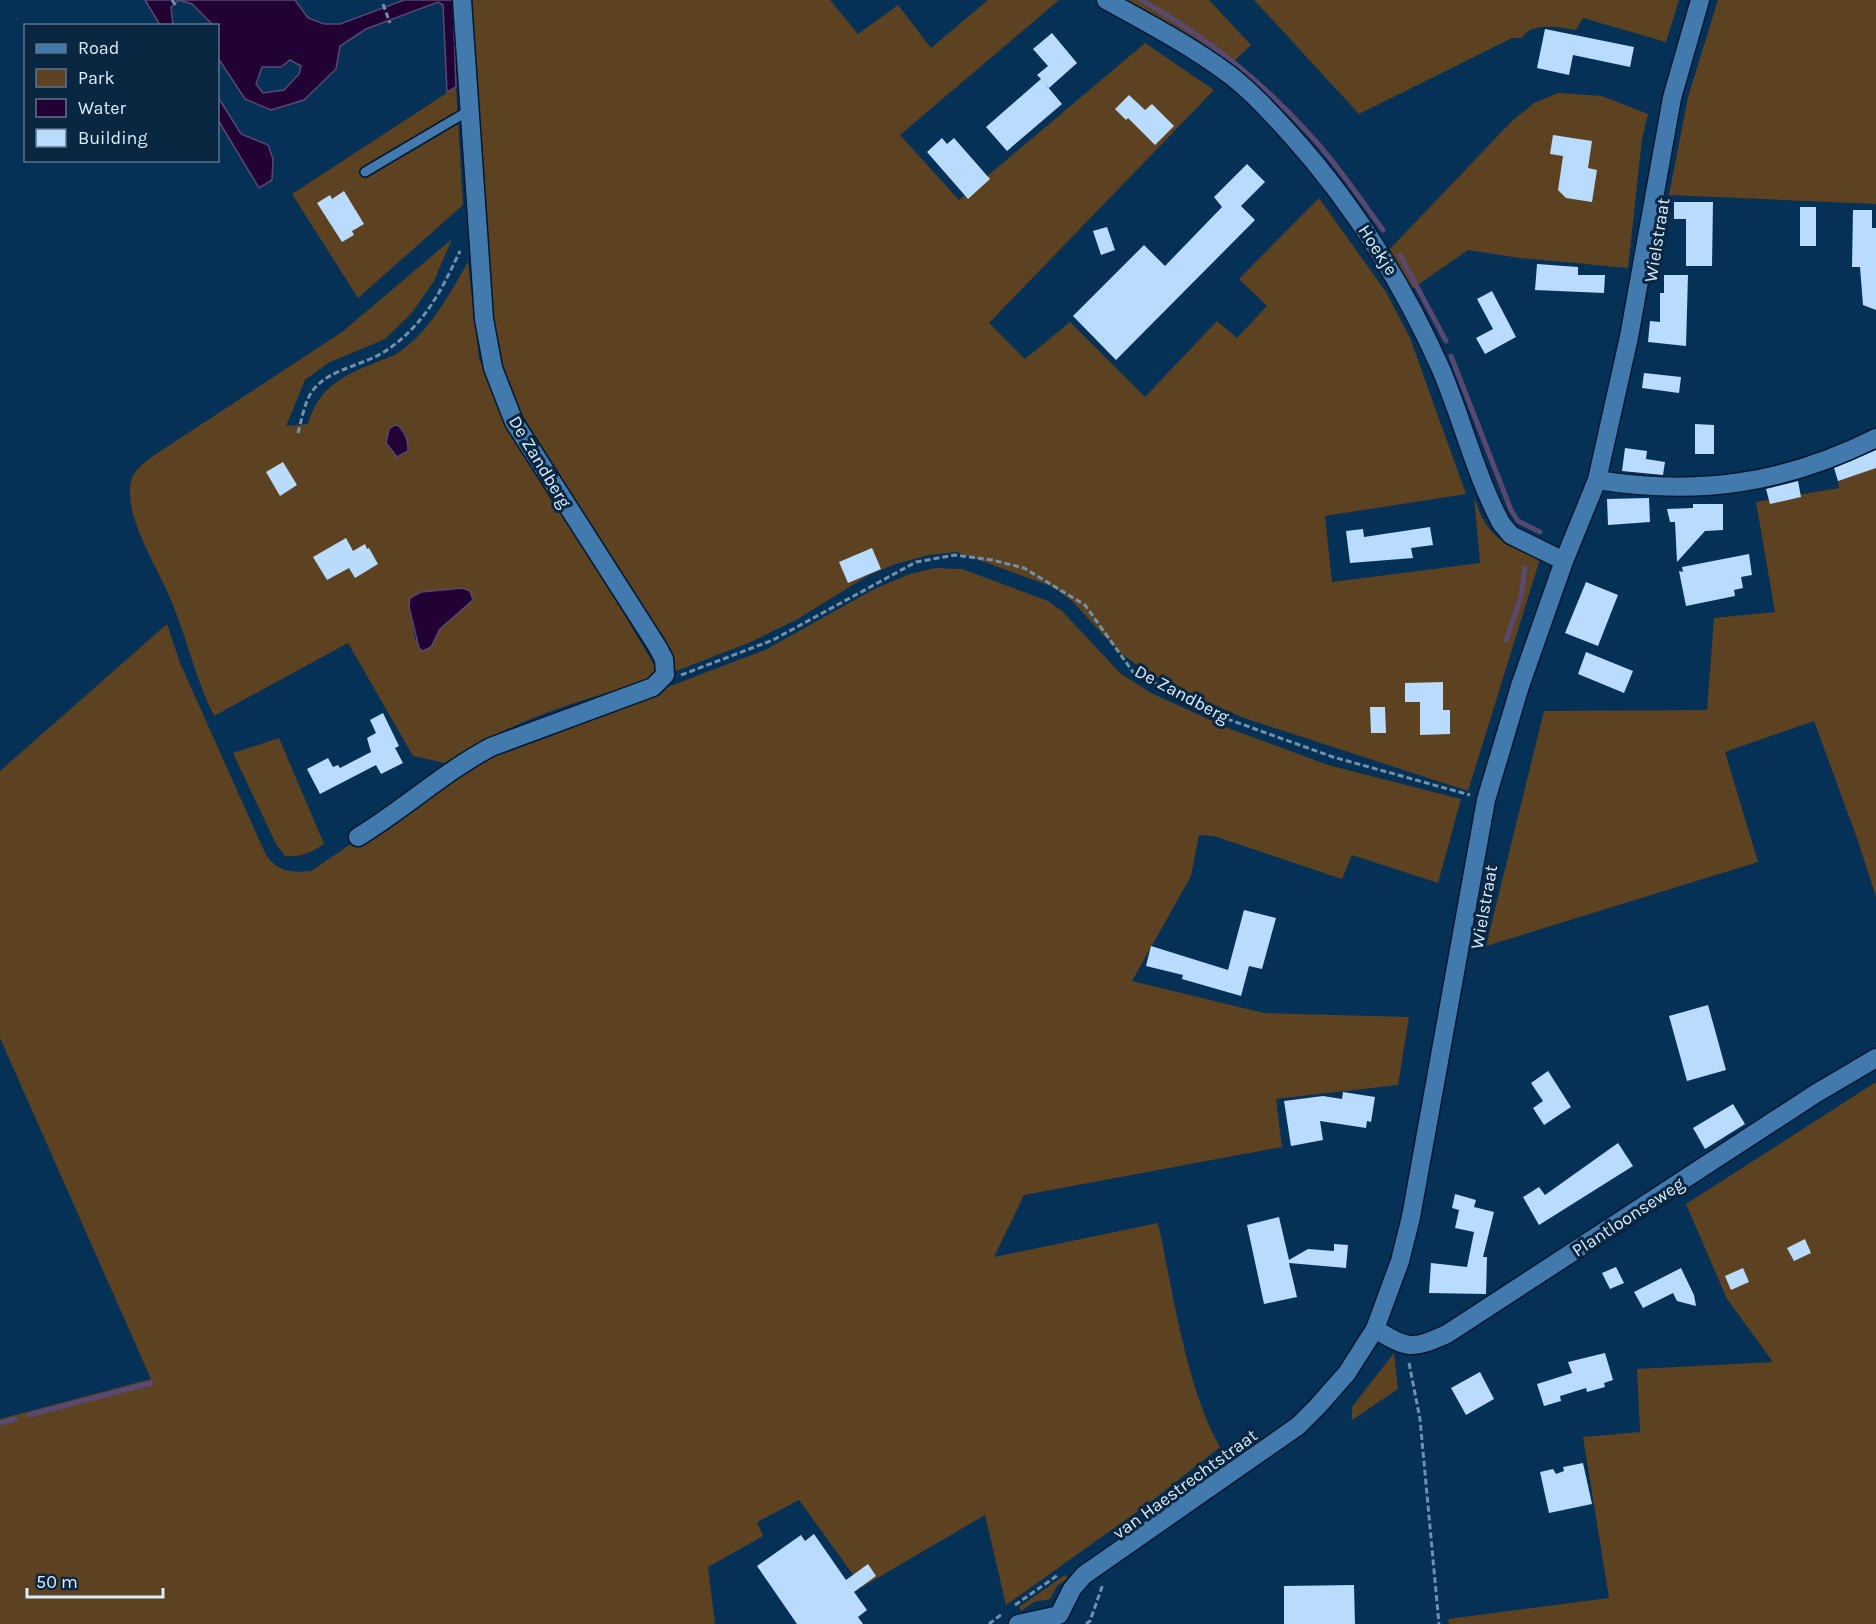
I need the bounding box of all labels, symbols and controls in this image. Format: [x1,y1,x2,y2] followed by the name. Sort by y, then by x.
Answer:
[24,24,219,162] legend
[78,37,119,59] text: Road
[78,67,115,89] text: Park
[78,97,126,119] text: Water
[78,127,148,149] text: Building
[1639,196,1675,284] street label: Wielstraat
[1354,221,1402,279] street label: Hoekje
[504,412,576,512] street label: De Zandberg
[1131,660,1233,728] street label: De Zandberg
[1466,863,1502,951] street label: Wielstraat
[1568,1173,1688,1261] street label: Plantloonseweg
[1108,1424,1262,1544] street label: van Haestrechtstraat
[27,1561,164,1599] scale bar
[36,1571,78,1593] text: 50 m

